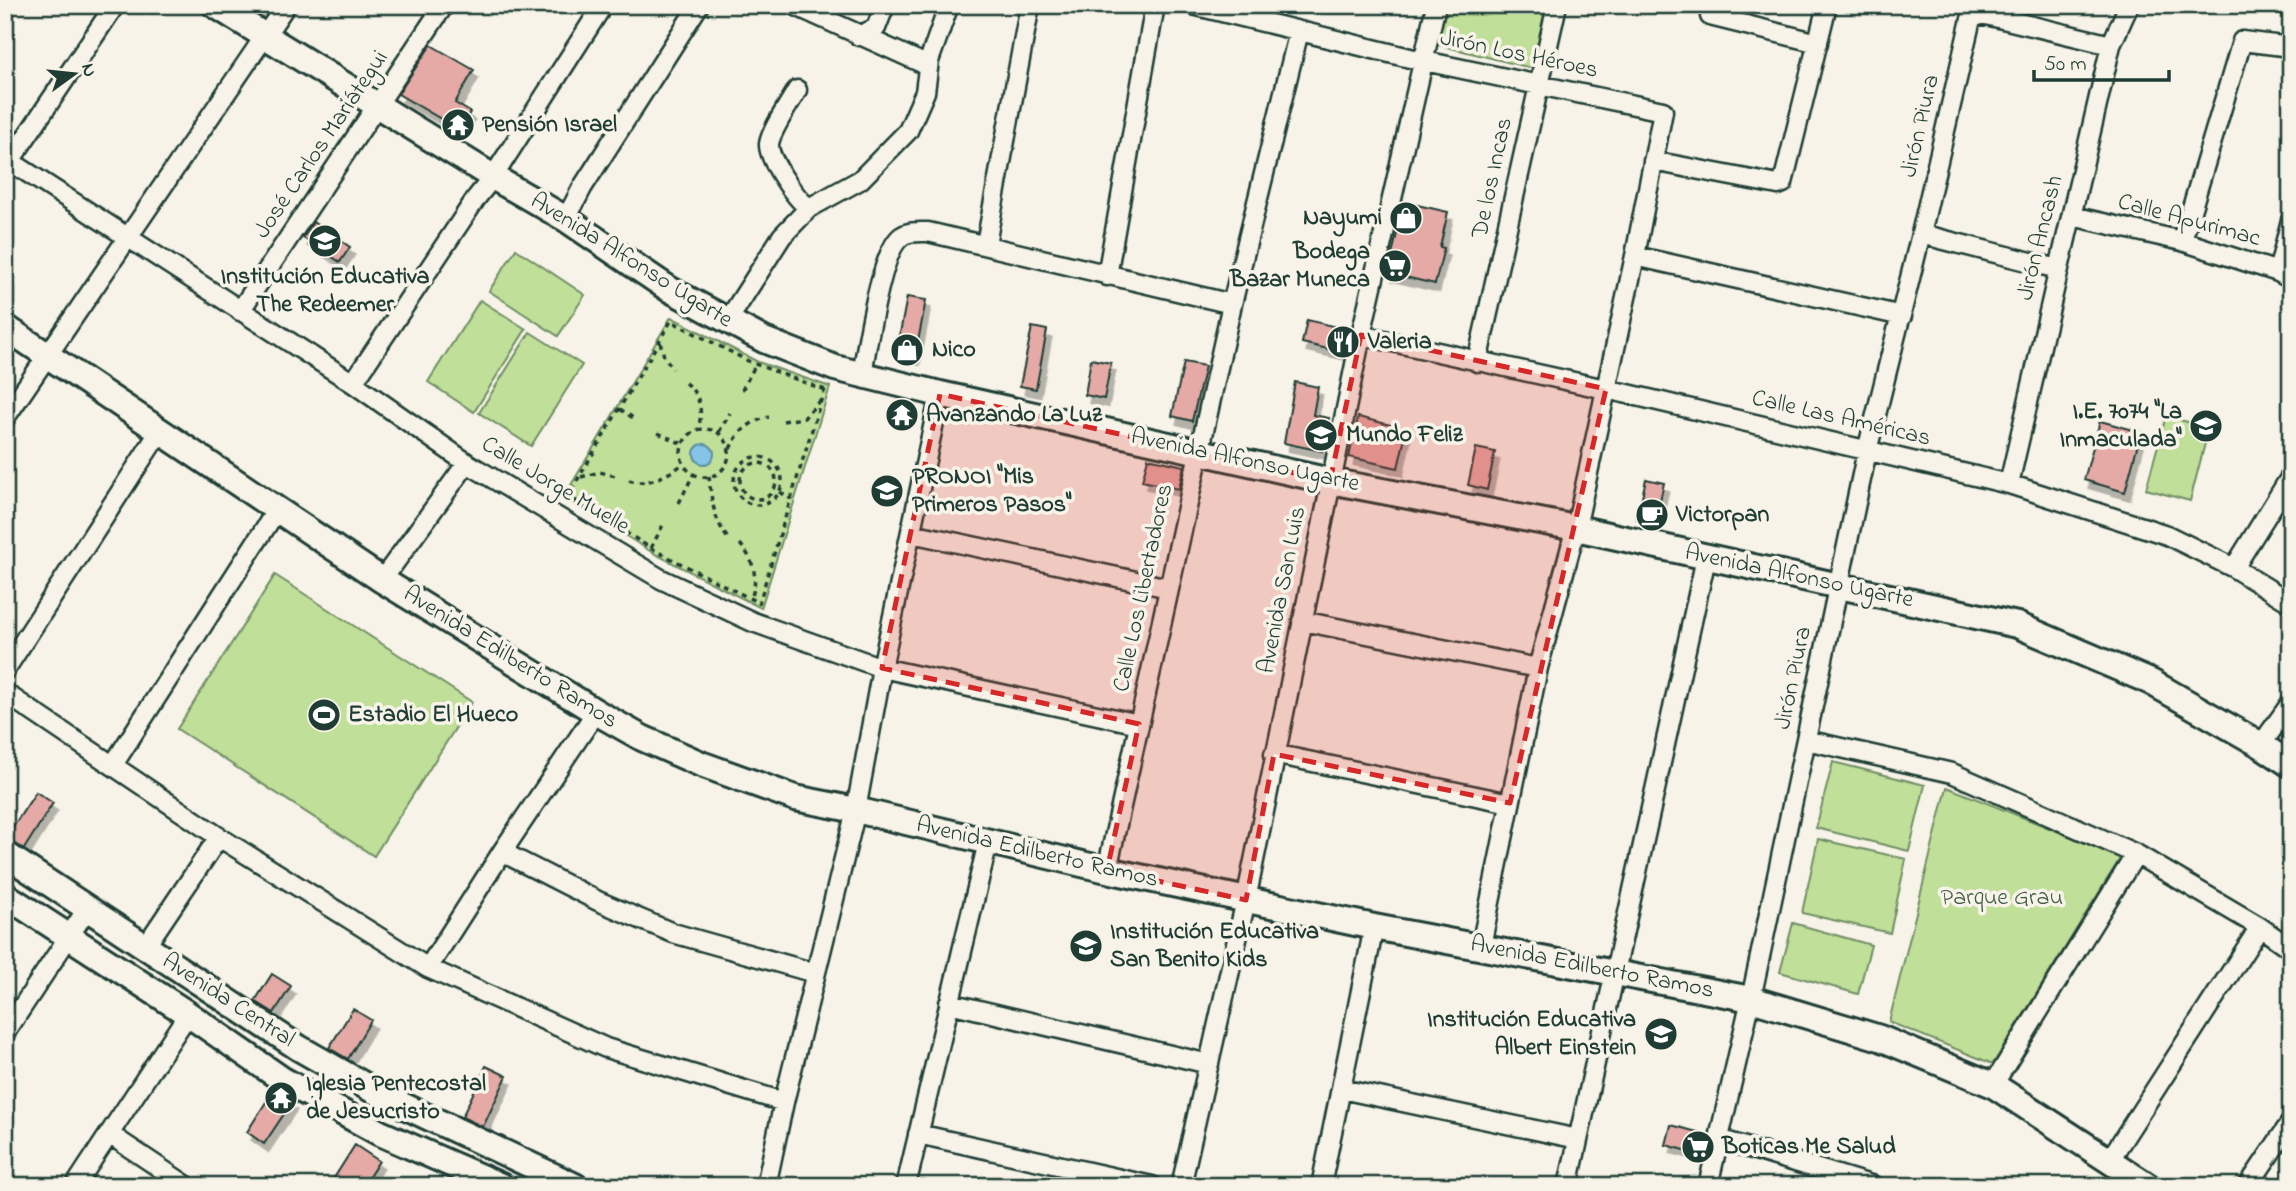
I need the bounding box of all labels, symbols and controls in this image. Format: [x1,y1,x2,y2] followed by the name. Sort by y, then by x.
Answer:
[1437,21,1601,89] street label: Jirón Los Héroes
[38,38,108,108] north arrow
[2034,38,2168,82] scale bar
[246,44,398,246] street label: José Carlos Mariátegui
[2044,50,2087,80] text: 50 m
[73,61,103,80] text: N
[1892,71,1950,181] street label: Jirón Piura
[439,106,477,144] temple icon: Pensión Israel
[482,108,617,143] place label: Pensión Israel
[1463,114,1523,242] street label: De los Incas
[2009,172,2073,304] street label: Jirón Ancash
[523,184,739,338] street label: Avenida Alfonso Ugarte
[2114,185,2265,257] street label: Calle Apurimac
[1387,199,1425,237] shop icon: Nayumi
[1303,201,1382,237] place label: Nayumi
[306,222,344,260] school or university icon: Institución Educativa The Redeemer
[1229,235,1370,298] place label: Bodega Bazar Muneca
[1376,247,1414,285] supermarket icon: Bodega Bazar Muneca
[221,260,430,323] place label: Institución Educativa The Redeemer
[1324,323,1362,361] restaurant icon: Valeria
[1367,325,1432,360] place label: Valeria
[888,331,926,369] shop icon: Nico
[932,333,976,368] place label: Nico
[1748,381,1934,457] street label: Calle Las Américas
[2060,395,2182,458] place label: I.E. 7074 "La Inmaculada"
[883,396,921,434] temple icon: Avanzando La Luz
[926,398,1103,433] place label: Avanzando La Luz
[2187,407,2225,445] school or university icon: I.E. 7074 "La Inmaculada"
[1302,416,1340,454] school or university icon: Mundo Feliz
[1346,418,1464,453] place label: Mundo Feliz
[1127,420,1363,502] street label: Avenida Alfonso Ugarte
[474,428,636,544] street label: Calle Jorge Muelle
[912,460,1072,523] place label: PRONOI "Mis Primeros Pasos"
[868,472,906,510] school or university icon: PRONOI "Mis Primeros Pasos"
[1105,481,1183,695] street label: Calle Los Libertadores
[1633,496,1671,534] cafe icon: Victorpan
[1675,498,1769,533] place label: Victorpan
[1250,504,1316,676] street label: Avenida San Luis
[1681,536,1917,618] street label: Avenida Alfonso Ugarte
[396,578,624,738] street label: Avenida Edilberto Ramos
[1766,623,1822,733] street label: Jirón Piura
[305,696,343,734] sports icon: Estadio El Hueco
[348,698,518,733] place label: Estadio El Hueco
[913,808,1161,898] street label: Avenida Edilberto Ramos
[1941,881,2063,916] park label: Parque Grau
[1110,915,1319,978] place label: Institución Educativa San Benito Kids
[1067,927,1105,965] school or university icon: Institución Educativa San Benito Kids
[1467,927,1717,1009] street label: Avenida Edilberto Ramos
[155,945,301,1057] street label: Avenida Central
[1427,1003,1636,1066] place label: Institución Educativa Albert Einstein
[1642,1015,1680,1053] school or university icon: Institución Educativa Albert Einstein
[306,1067,486,1130] place label: Iglesia Pentecostal de Jesucristo
[262,1079,300,1117] temple icon: Iglesia Pentecostal de Jesucristo
[1679,1128,1717,1166] supermarket icon: Boticas Me Salud
[1721,1130,1896,1165] place label: Boticas Me Salud

